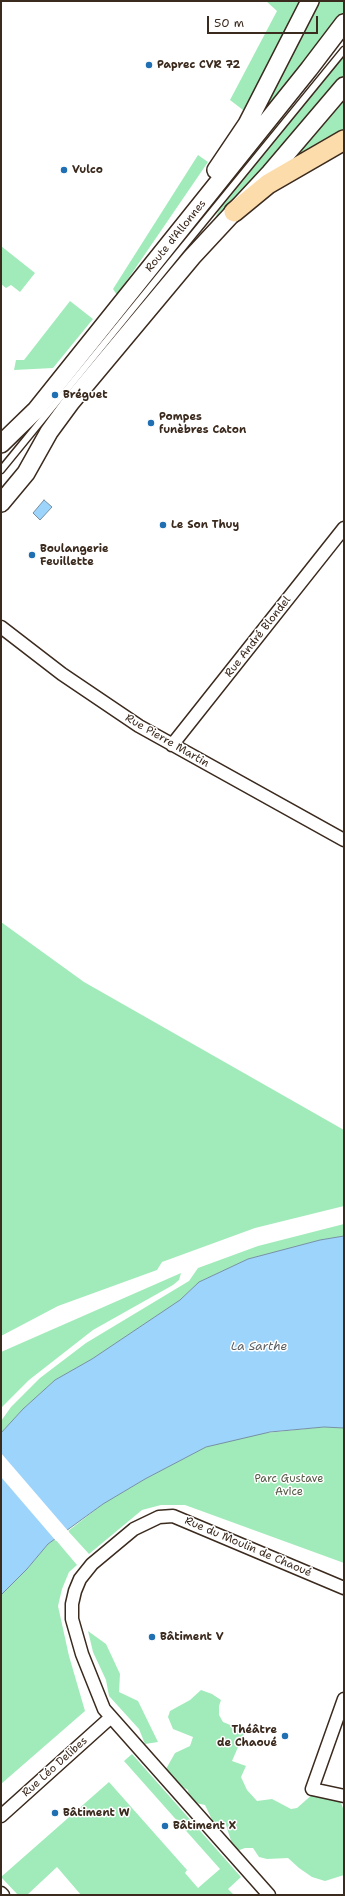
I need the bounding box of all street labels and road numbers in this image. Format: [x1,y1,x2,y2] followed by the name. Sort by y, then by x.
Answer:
[143,197,209,275] street label: Route d'Allonnes
[222,594,294,680] street label: Rue André Blondel
[123,712,211,770] street label: Rue Pierre Martin
[182,1514,314,1580] street label: Rue du Moulin de Chaoué
[20,1734,90,1800] street label: Rue Léo Delibes

